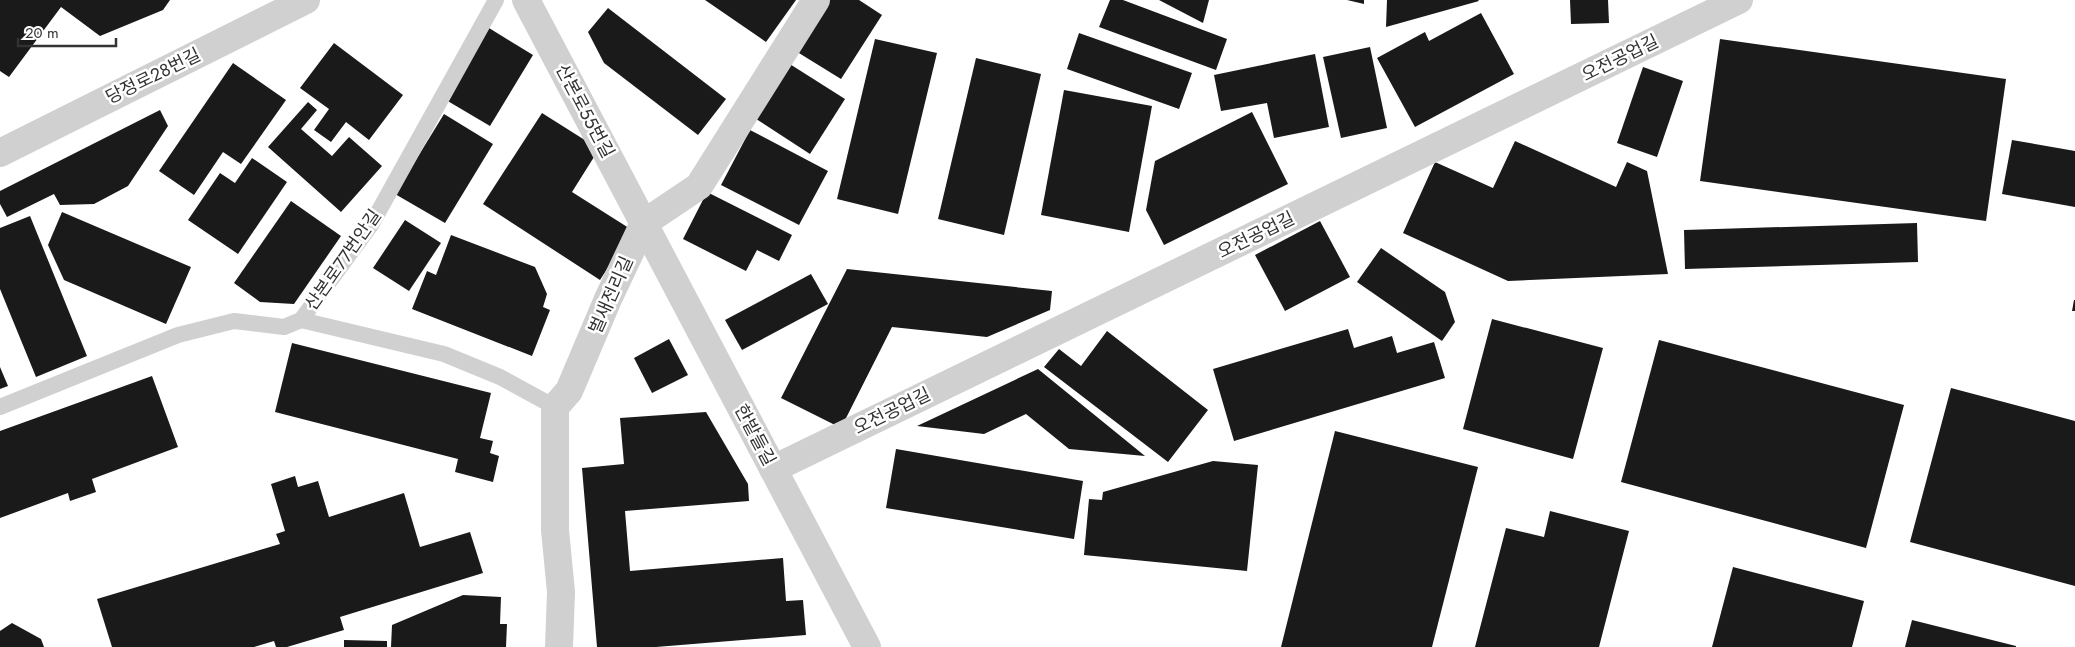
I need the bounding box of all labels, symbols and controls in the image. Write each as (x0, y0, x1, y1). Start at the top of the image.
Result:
scale bar (18, 15, 115, 47)
text: 20 m (25, 22, 59, 44)
street label: 오전공업길 (1577, 28, 1663, 88)
street label: 당정로28번길 (101, 42, 205, 110)
street label: 산본로55번길 (549, 59, 621, 163)
street label: 산본로77번안길 (298, 204, 388, 316)
street label: 오전공업길 (1213, 205, 1299, 265)
street label: 벌새전리길 (582, 252, 640, 338)
street label: 오전공업길 (849, 381, 935, 441)
street label: 한밭들길 (728, 400, 782, 470)

